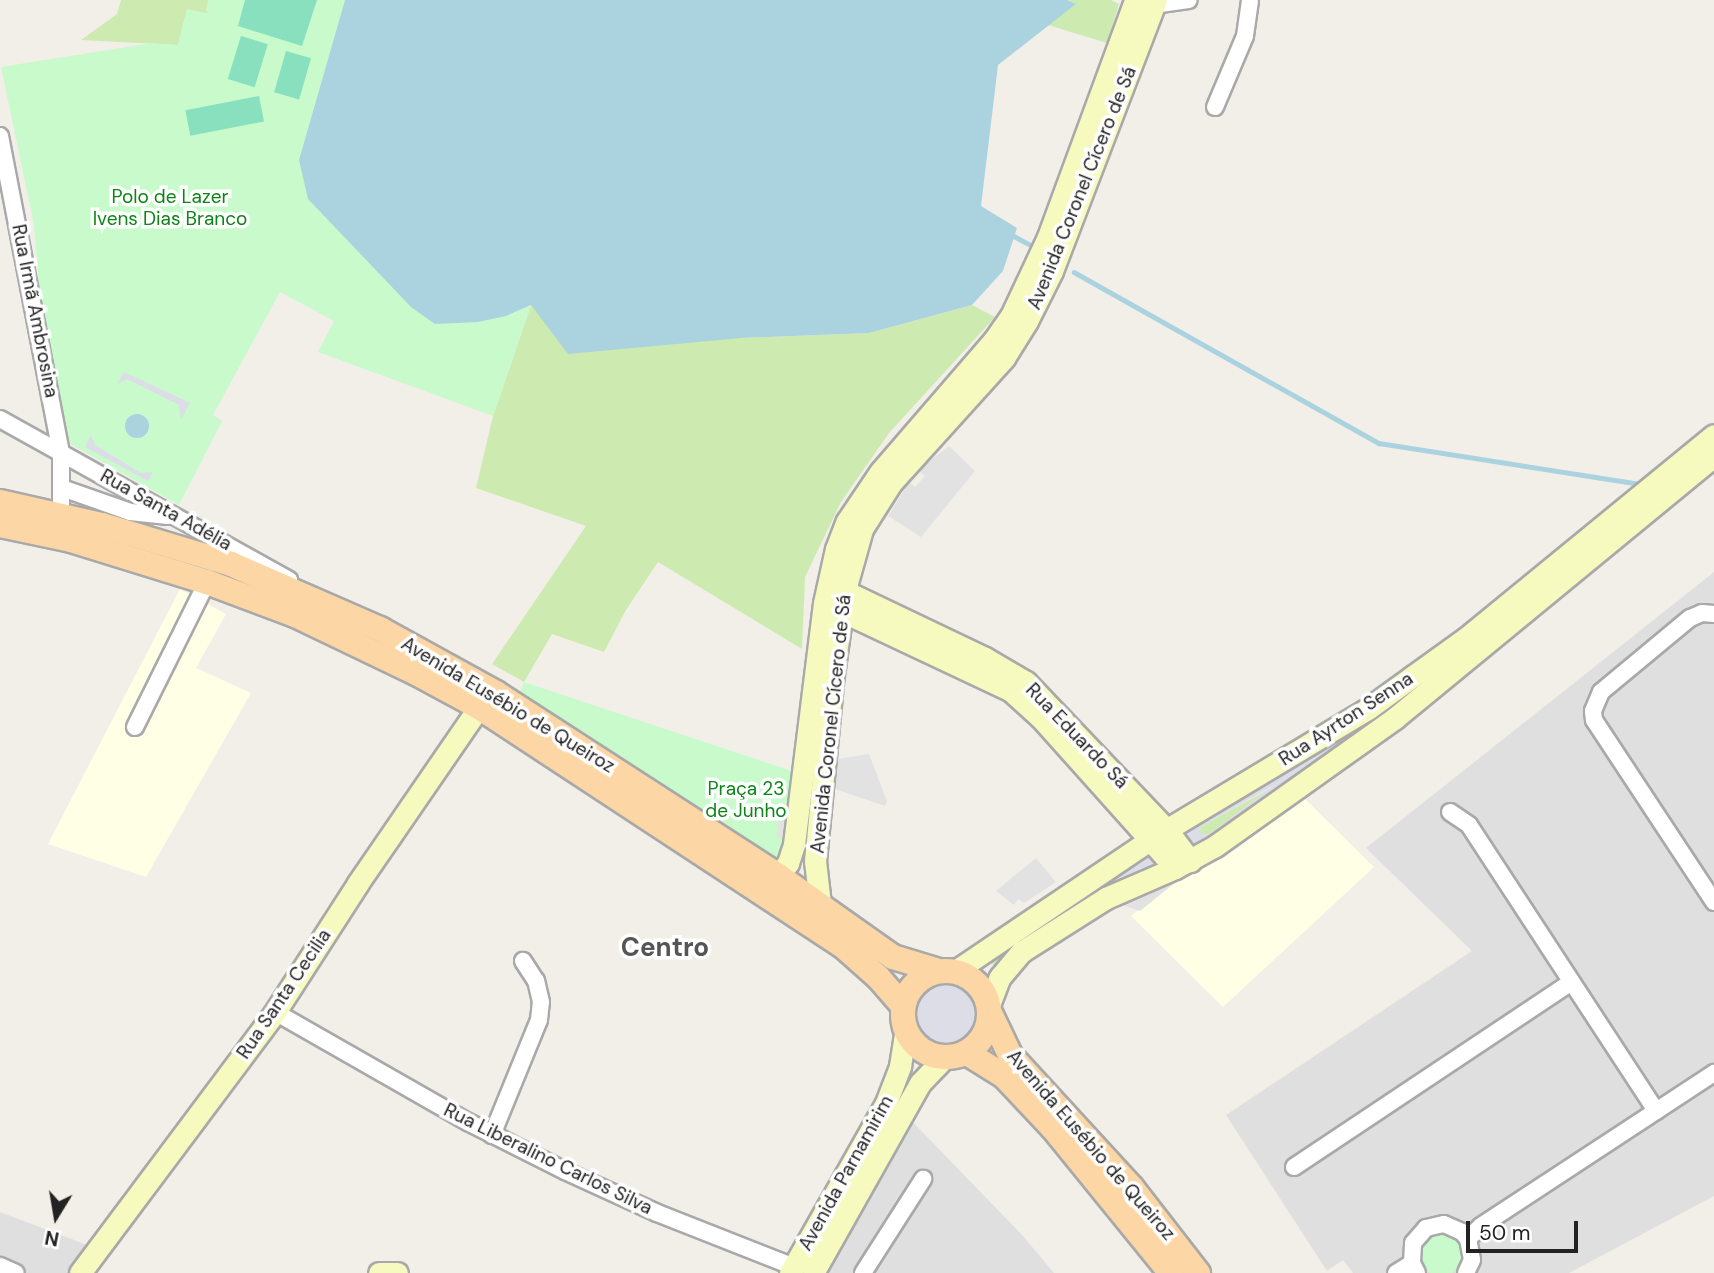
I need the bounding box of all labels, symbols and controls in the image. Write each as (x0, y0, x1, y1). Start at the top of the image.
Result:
street label: Avenida Coronel Cícero de Sá (1023, 63, 1141, 313)
park label: Polo de Lazer Ivens Dias Branco (93, 186, 247, 230)
street label: Rua Irmã Ambrosina (7, 222, 63, 400)
street label: Rua Santa Adélia (96, 464, 236, 556)
street label: Avenida Coronel Cícero de Sá (806, 593, 856, 855)
street label: Avenida Eusébio de Queiroz (397, 632, 619, 778)
street label: Rua Ayrton Senna (1275, 667, 1417, 771)
street label: Rua Eduardo Sá (1021, 679, 1133, 793)
park label: Praça 23 de Junho (705, 778, 787, 822)
street label: Rua Santa Cecilia (232, 925, 336, 1063)
district label: Centro (621, 932, 709, 964)
street label: Avenida Eusébio de Queiroz (1002, 1045, 1180, 1245)
street label: Avenida Parnamirim (794, 1091, 898, 1255)
street label: Rua Liberalino Carlos Silva (440, 1099, 656, 1219)
north arrow (21, 1182, 91, 1252)
scale bar (1469, 1206, 1581, 1250)
text: 50 m (1479, 1219, 1530, 1247)
text: N (43, 1225, 61, 1252)

